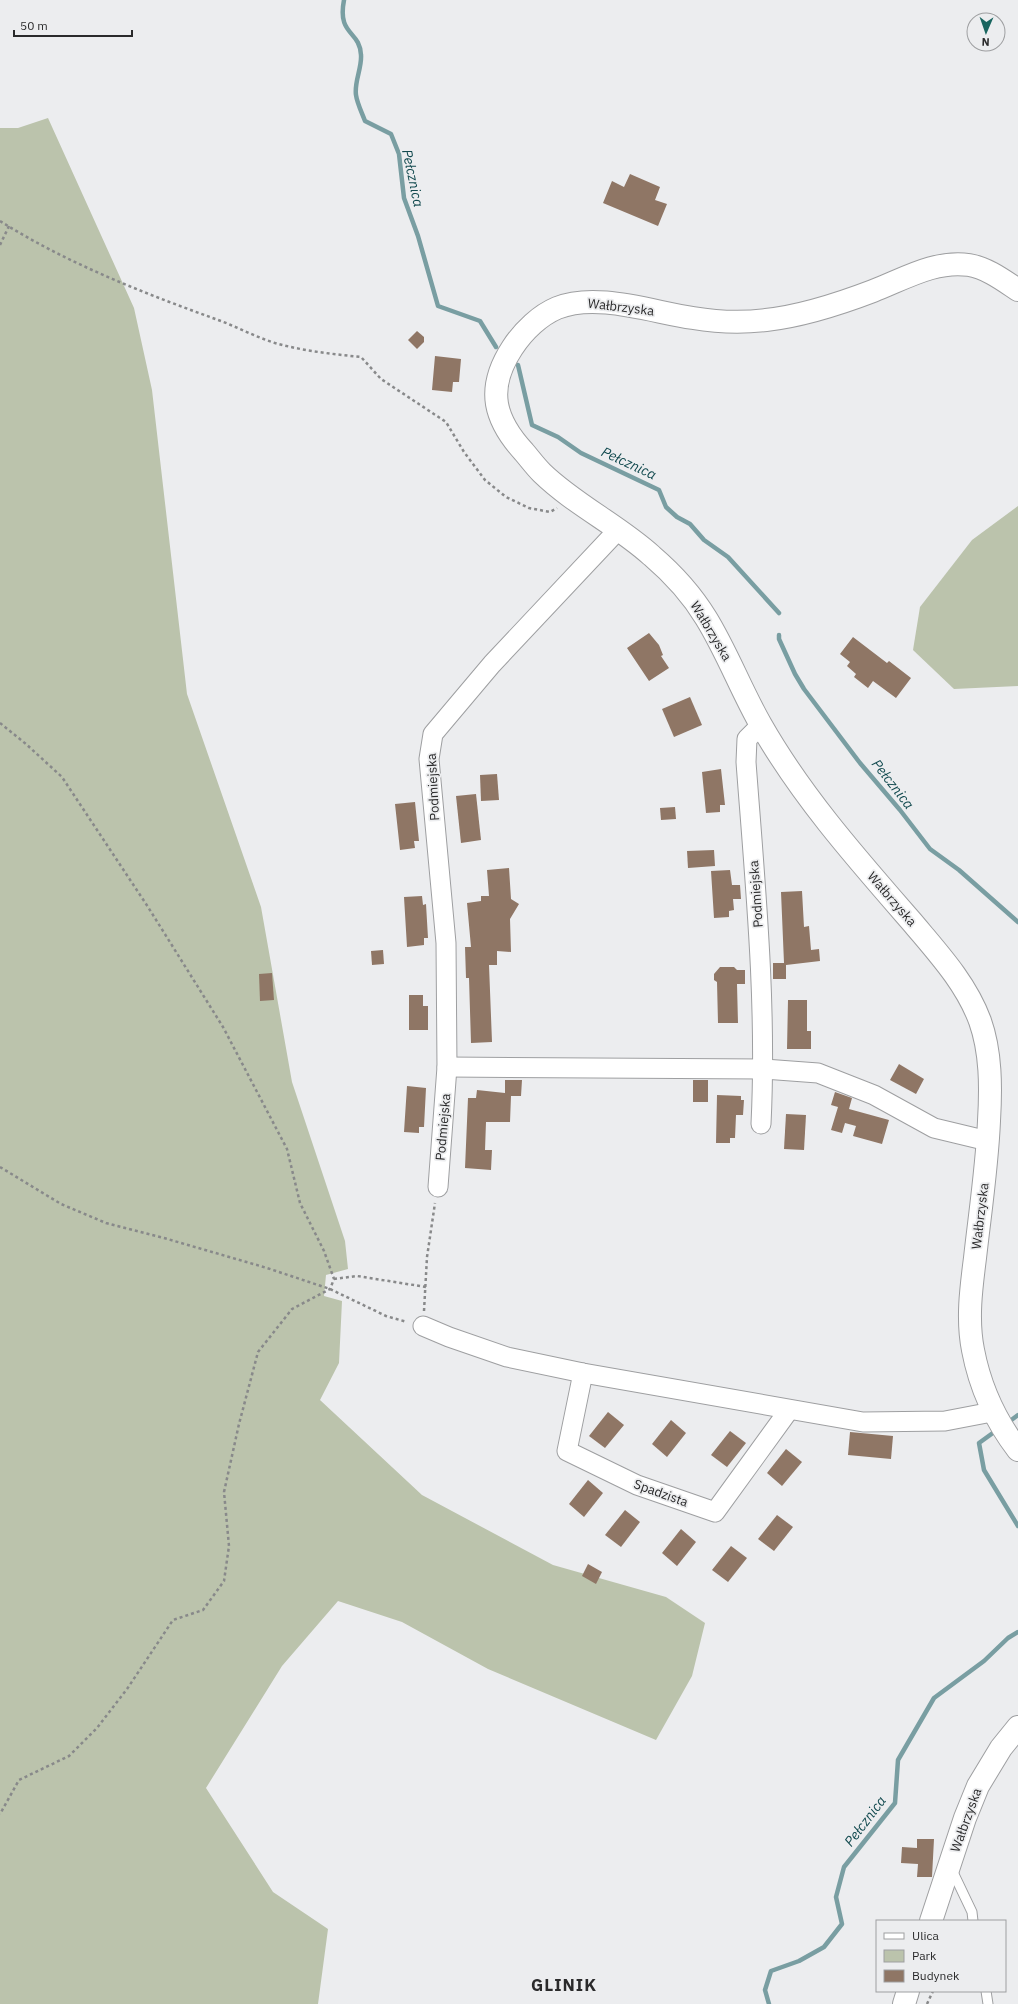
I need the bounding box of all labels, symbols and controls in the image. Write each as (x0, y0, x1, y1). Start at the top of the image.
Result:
scale bar (14, 12, 132, 38)
north arrow (966, 12, 1006, 52)
text: 50 m (20, 18, 48, 33)
text: N (981, 35, 990, 49)
water label: Pełcznica (398, 147, 428, 209)
street label: Wałbrzyska (587, 294, 655, 320)
water label: Pełcznica (599, 442, 659, 484)
street label: Wałbrzyska (686, 598, 736, 664)
street label: Podmiejska (423, 753, 443, 821)
water label: Pełcznica (868, 755, 918, 813)
street label: Podmiejska (745, 860, 767, 928)
street label: Wałbrzyska (864, 868, 920, 930)
street label: Podmiejska (432, 1093, 454, 1161)
street label: Wałbrzyska (967, 1182, 993, 1250)
street label: Spadzista (631, 1475, 691, 1511)
street label: Wałbrzyska (947, 1786, 985, 1854)
water label: Pełcznica (840, 1792, 890, 1850)
legend (876, 1920, 1006, 1992)
text: Ulica (912, 1928, 939, 1943)
text: Park (912, 1948, 937, 1963)
text: Budynek (912, 1968, 960, 1983)
district label: GLINIK (531, 1974, 597, 1996)

